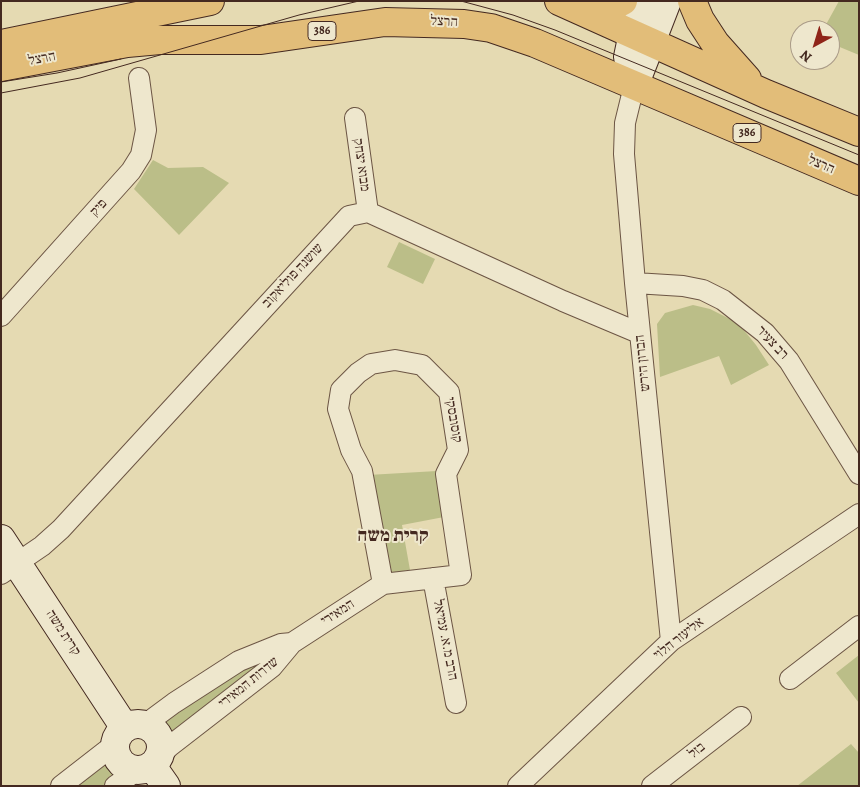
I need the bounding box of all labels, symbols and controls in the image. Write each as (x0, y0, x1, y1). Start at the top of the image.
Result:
street label: הרצל (430, 13, 458, 31)
north arrow (790, 20, 840, 70)
road number: 386 (308, 22, 336, 40)
text: N (796, 46, 816, 67)
street label: הרצל (27, 48, 57, 70)
road number: 386 (733, 124, 761, 142)
street label: מבוא יצחק (349, 137, 373, 193)
street label: הרצל (805, 152, 837, 178)
street label: פיק (87, 196, 111, 220)
street label: שושנה פוליאקוב (259, 240, 327, 312)
street label: רב צעיר (752, 323, 792, 363)
street label: הברון הירש (632, 334, 654, 392)
street label: קוסובסקי (441, 396, 465, 444)
district label: קרית משה (357, 525, 429, 547)
street label: המאירי (318, 596, 358, 630)
street label: הרב מ.א. עמיאל (429, 598, 461, 682)
street label: קרית משה (42, 607, 84, 659)
street label: אליעזר הלוי (650, 614, 708, 664)
street label: שדרות המאירי (216, 654, 282, 712)
street label: בזל (685, 739, 709, 763)

